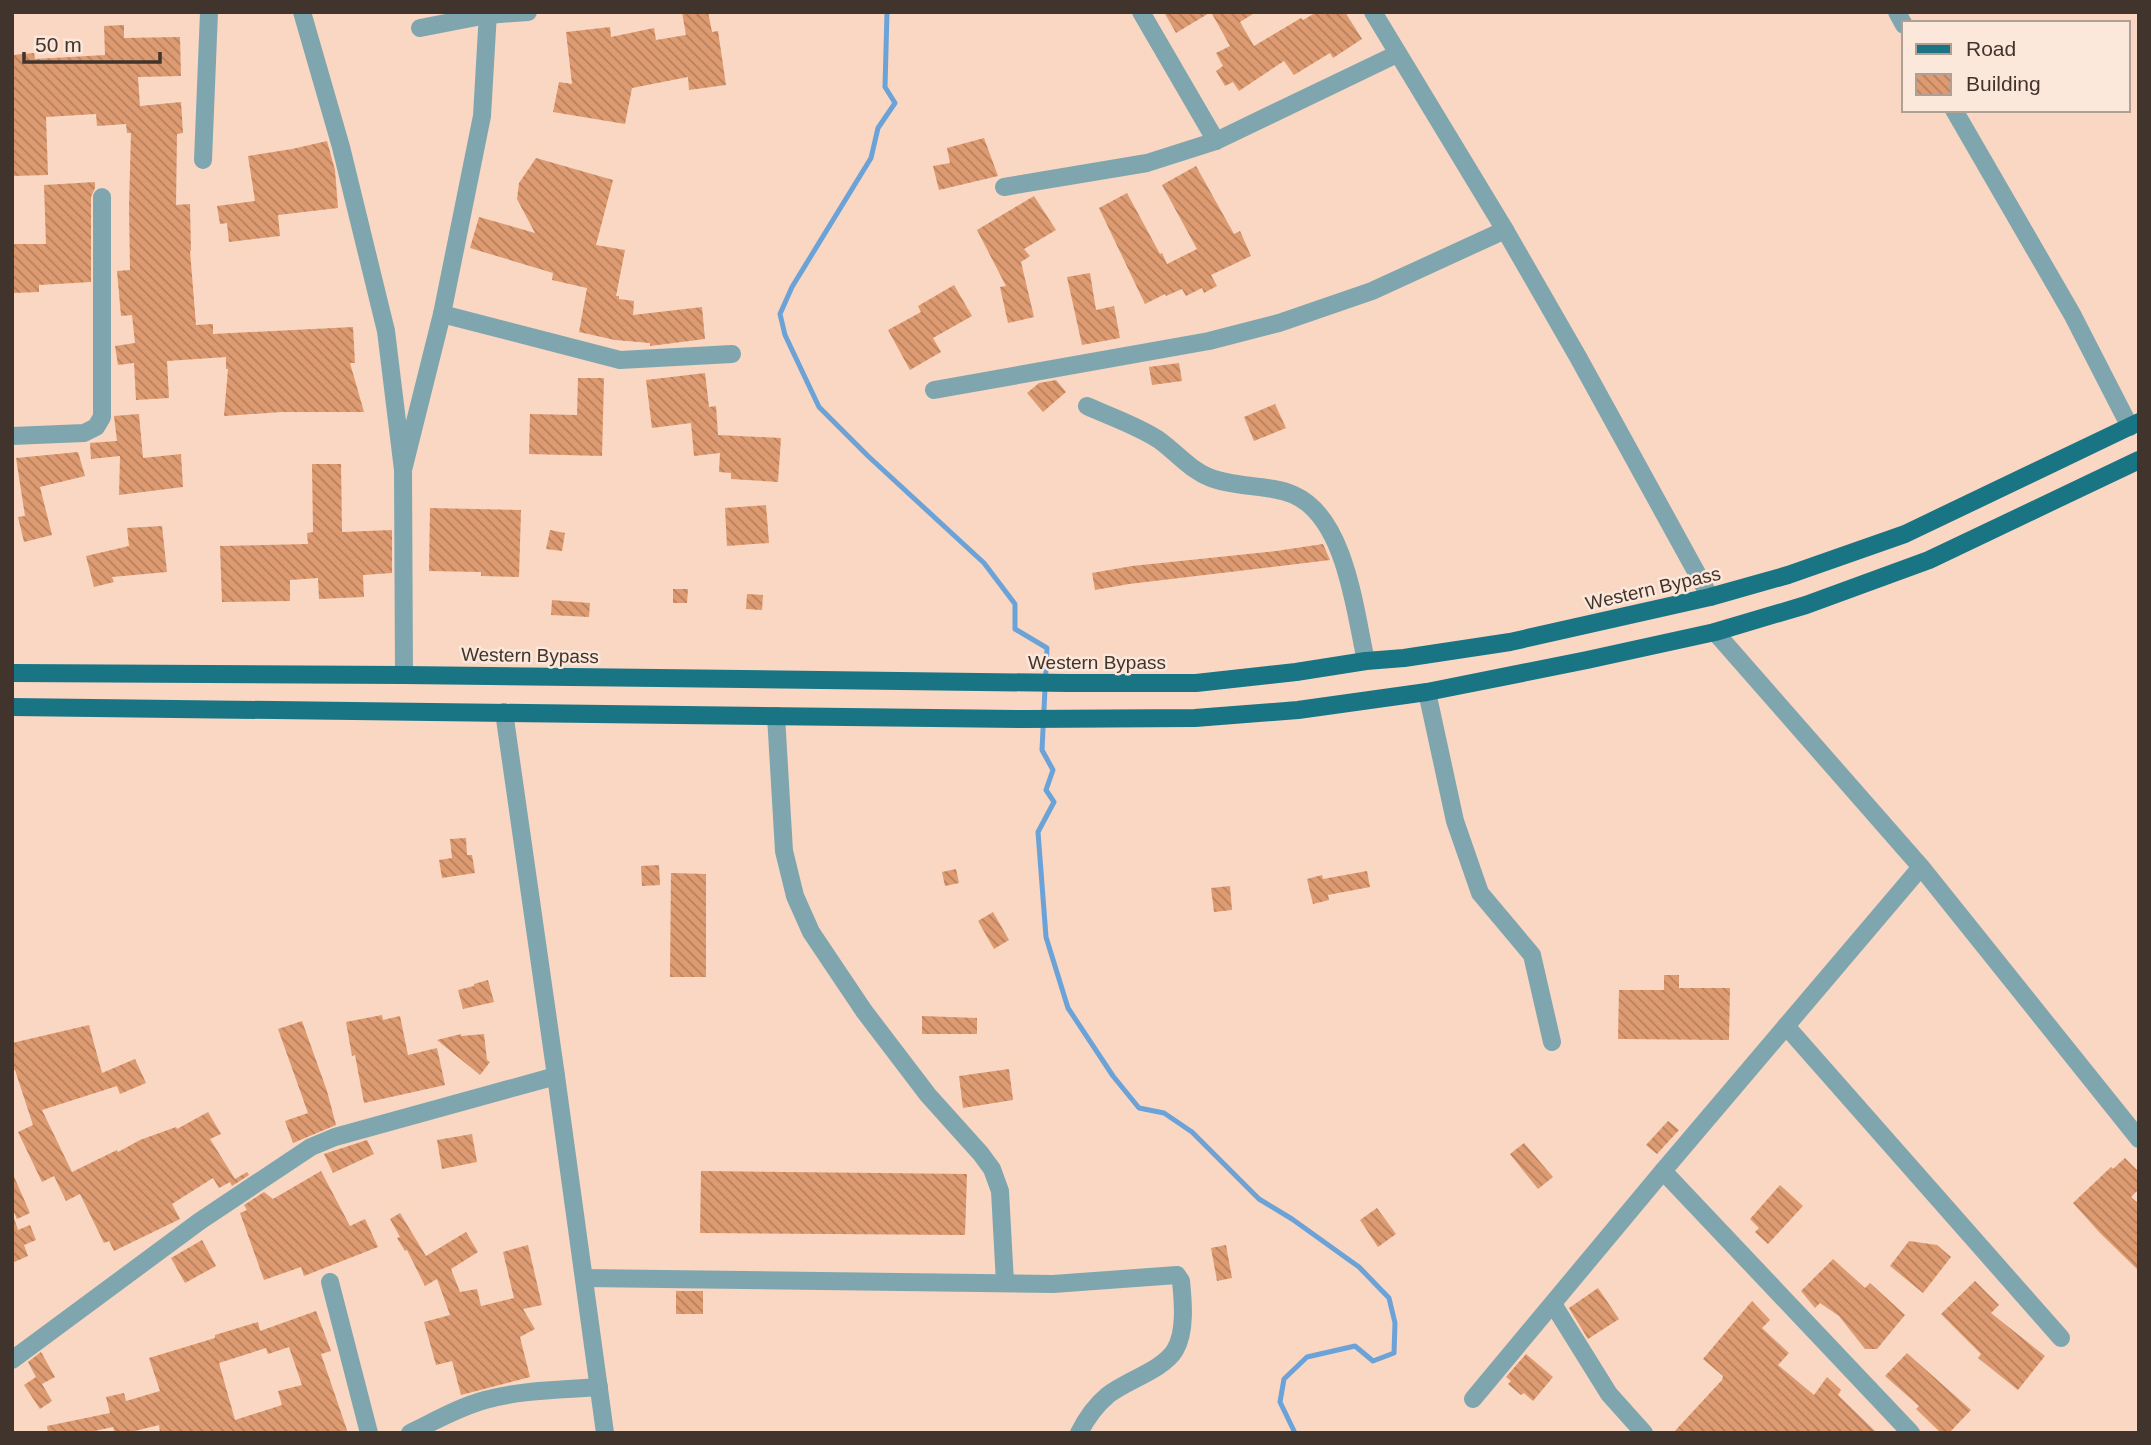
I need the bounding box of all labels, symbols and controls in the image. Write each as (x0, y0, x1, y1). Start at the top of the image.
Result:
scale bar (24, 21, 161, 65)
legend (1902, 21, 2130, 112)
text: 50 m (35, 33, 82, 56)
text: Road (1966, 37, 2016, 60)
text: Building (1966, 72, 2041, 95)
street label: Western Bypass (1584, 563, 1723, 614)
street label: Western Bypass (461, 644, 599, 667)
street label: Western Bypass (1028, 652, 1166, 673)

